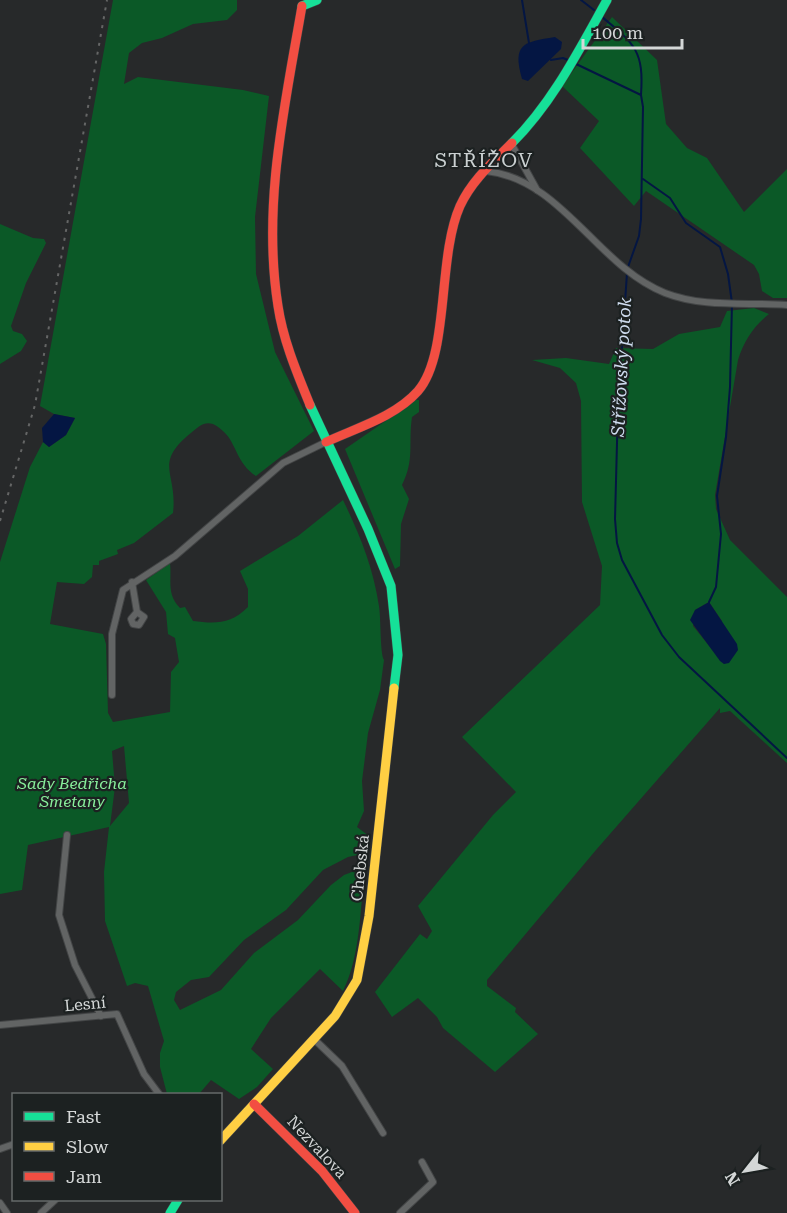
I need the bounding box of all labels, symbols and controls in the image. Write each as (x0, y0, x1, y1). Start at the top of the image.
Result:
scale bar (583, 12, 682, 50)
text: 100 m (592, 22, 643, 43)
district label: STŘÍŽOV (434, 148, 534, 172)
water label: Střížovský potok (607, 297, 635, 438)
park label: Sady Bedřicha Smetany (16, 774, 127, 811)
street label: Chebská (347, 834, 373, 902)
street label: Lesní (63, 993, 107, 1015)
legend (12, 1093, 222, 1201)
text: Fast (66, 1106, 101, 1127)
street label: Nezvalova (283, 1112, 351, 1182)
text: Slow (66, 1136, 108, 1157)
north arrow (715, 1141, 775, 1201)
text: Jam (66, 1166, 102, 1187)
text: N (721, 1168, 744, 1189)

